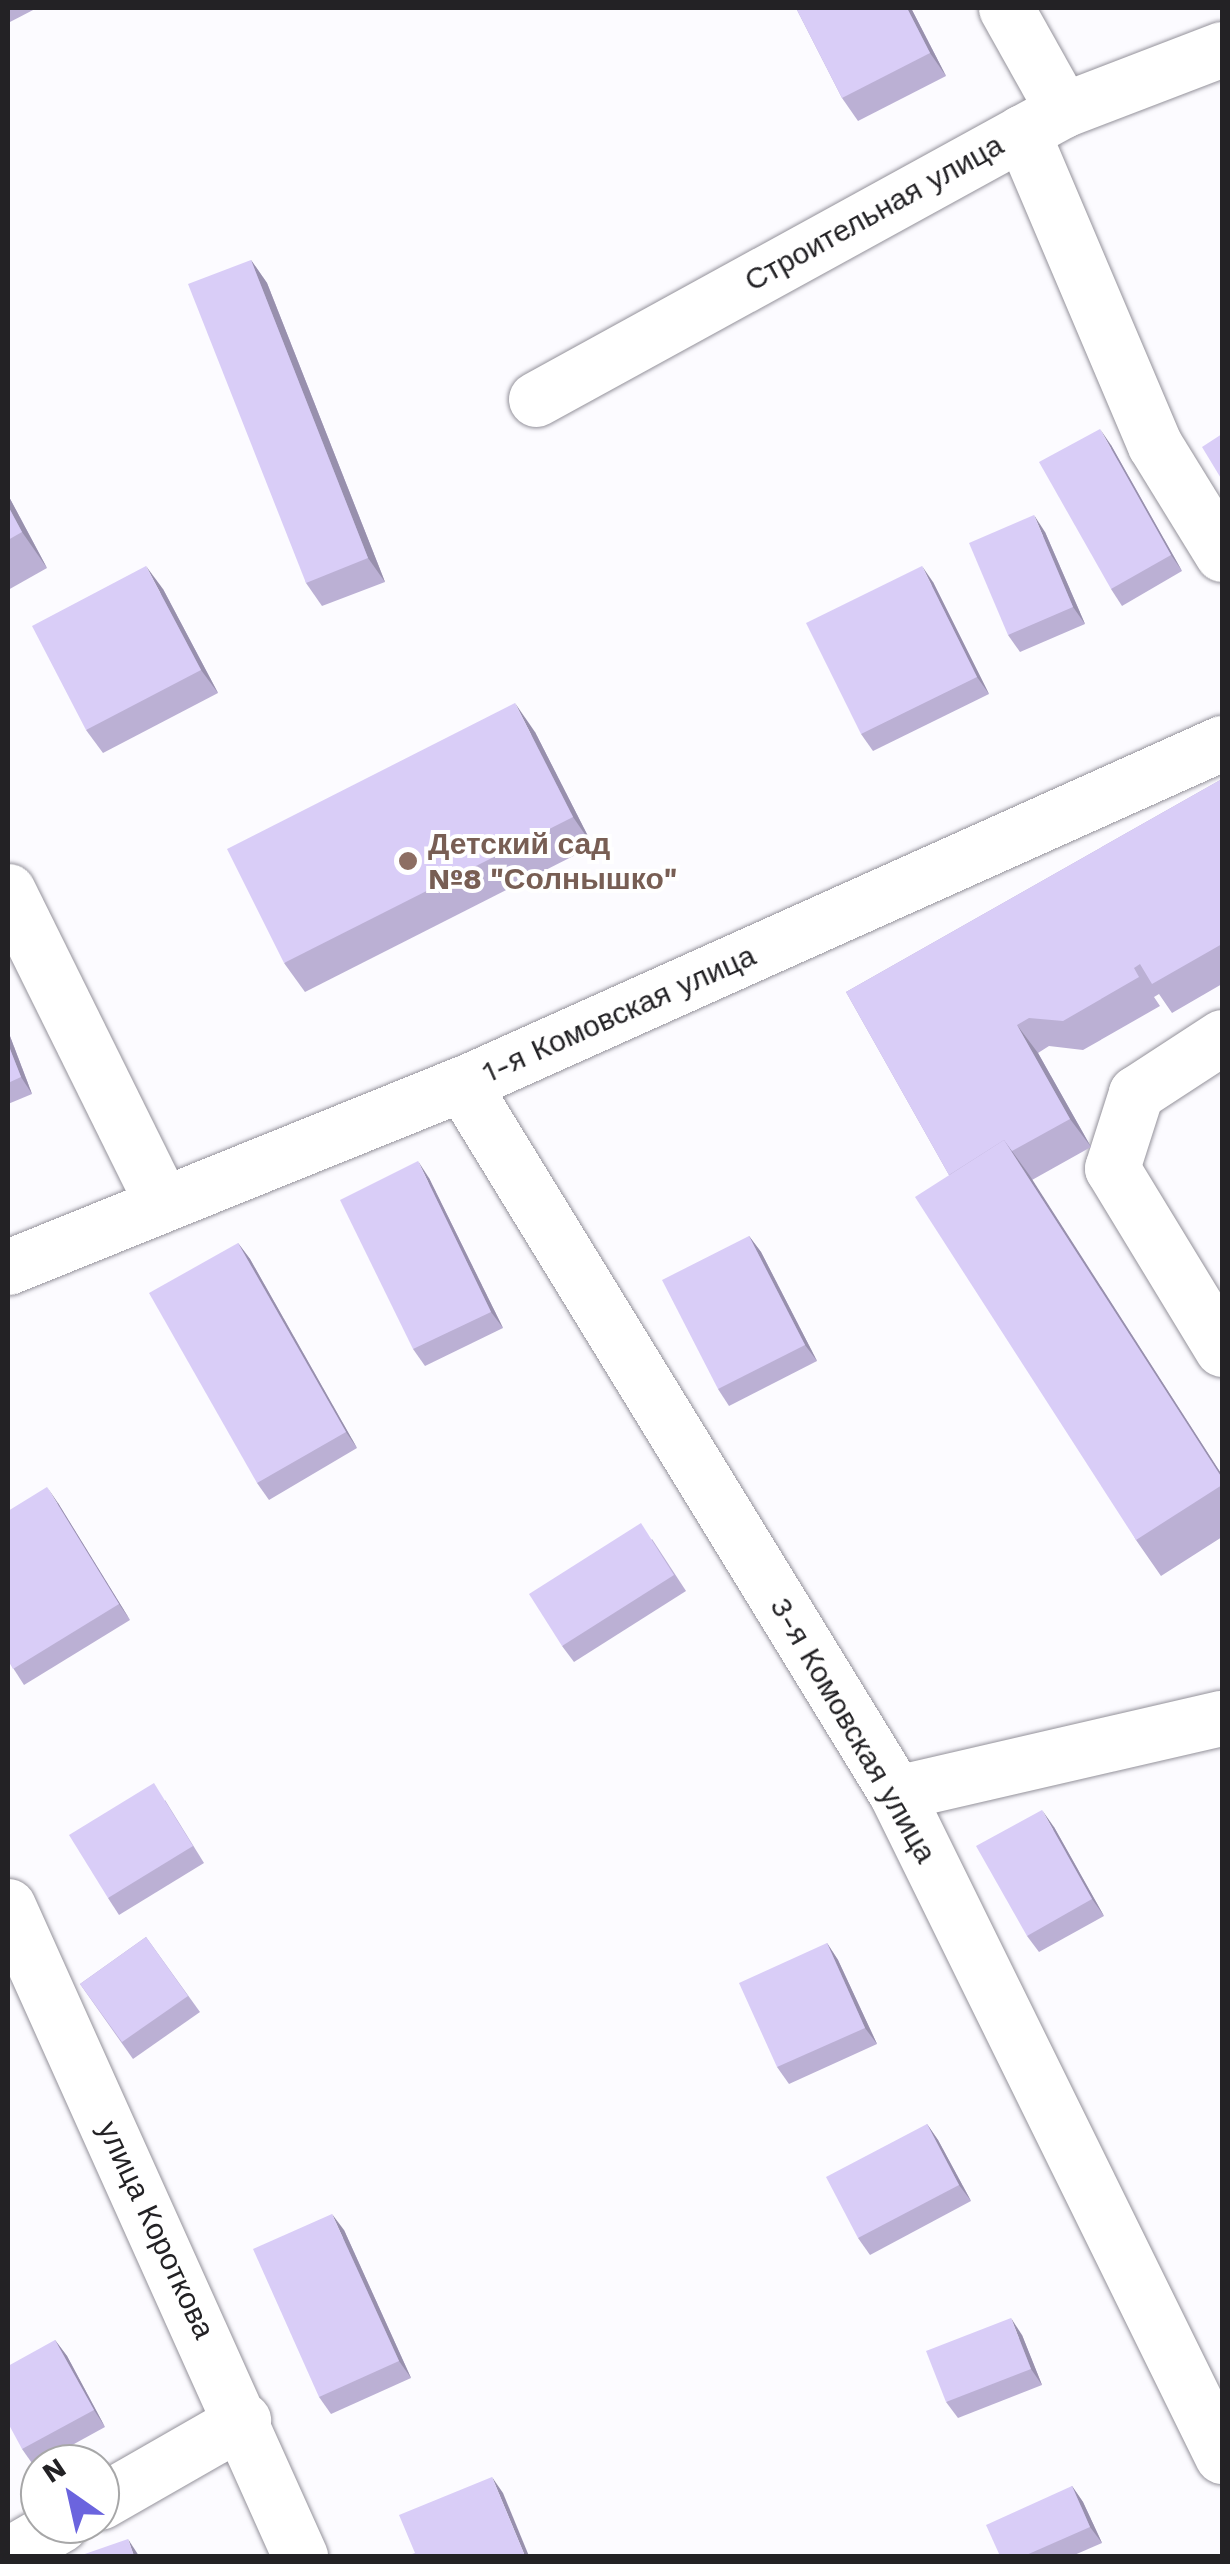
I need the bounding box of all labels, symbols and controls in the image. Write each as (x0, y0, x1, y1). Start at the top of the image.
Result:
street label: Строительная улица (738, 127, 1010, 299)
place label: Детский сад №8 "Солнышко" (428, 826, 677, 896)
marker: Детский сад №8 "Солнышко" (397, 850, 419, 872)
street label: 1-я Комовская улица (477, 938, 761, 1090)
street label: 3-я Комовская улица (762, 1591, 944, 1869)
street label: улица Короткова (90, 2116, 222, 2344)
north arrow (20, 2444, 120, 2544)
text: N (36, 2451, 72, 2490)

